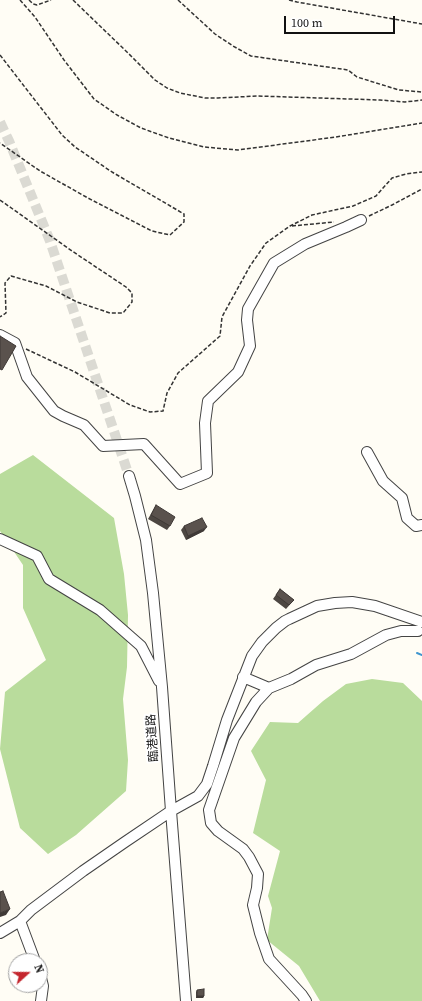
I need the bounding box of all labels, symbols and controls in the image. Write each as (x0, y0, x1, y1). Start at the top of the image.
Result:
scale bar (286, 8, 397, 34)
text: 100 m (291, 15, 323, 31)
street label: 臨港道路 (144, 714, 162, 762)
north arrow (8, 953, 48, 993)
text: N (30, 962, 47, 975)

